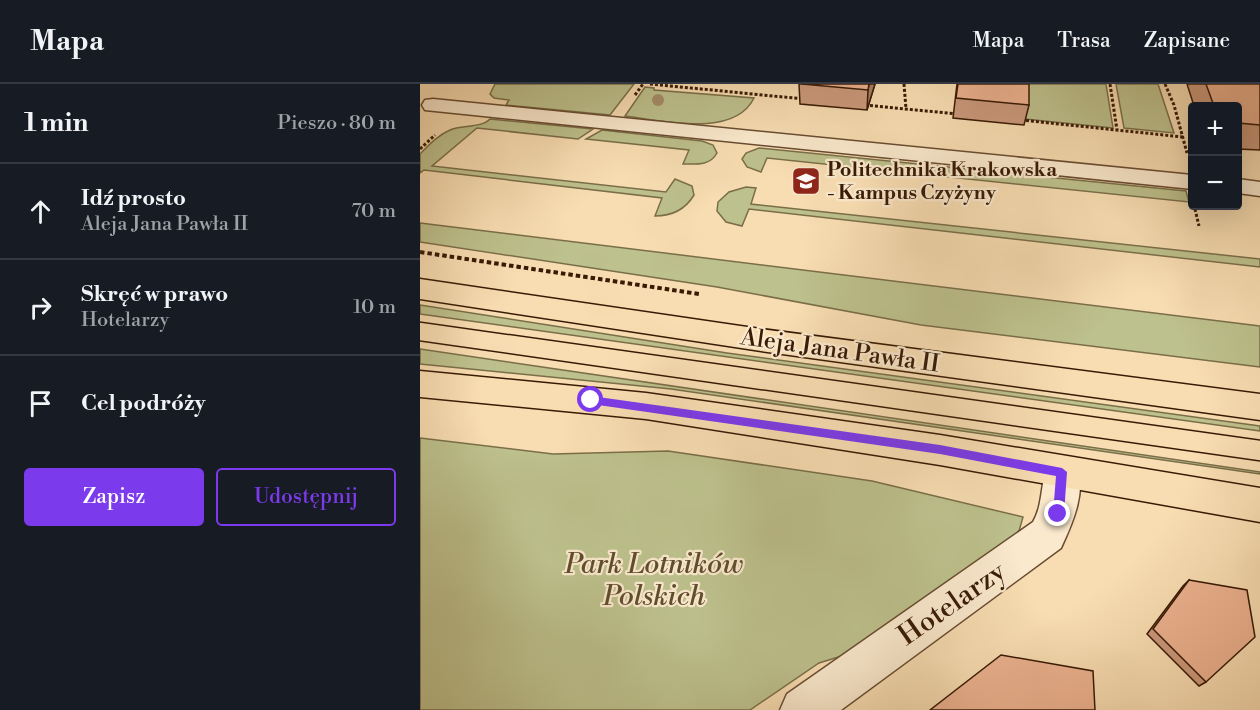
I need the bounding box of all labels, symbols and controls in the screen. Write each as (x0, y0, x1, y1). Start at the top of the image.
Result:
text: Mapa (30, 24, 104, 59)
text: Mapa (972, 28, 1024, 54)
text: Trasa (1057, 28, 1111, 54)
text: Zapisane (1144, 28, 1230, 54)
map controls (1188, 102, 1242, 210)
button: + (1188, 102, 1242, 156)
text: 1 min (24, 107, 89, 139)
text: Pieszo · 80 m (277, 111, 396, 136)
button: − (1188, 156, 1242, 210)
place label: Politechnika Krakowska - Kampus Czyżyny (827, 158, 1057, 206)
school or university icon: Politechnika Krakowska - Kampus Czyżyny (790, 165, 822, 197)
text: Idź prosto (81, 185, 186, 212)
icon: ahead (24, 195, 57, 228)
text: 70 m (352, 199, 396, 224)
text: Aleja Jana Pawła II (81, 212, 248, 237)
text: Skręć w prawo (81, 281, 228, 308)
icon: right (24, 291, 57, 324)
text: 10 m (353, 295, 396, 320)
text: Hotelarzy (81, 308, 169, 333)
street label: Aleja Jana Pawła II (738, 322, 941, 380)
route start (577, 386, 603, 412)
icon: arrive (24, 387, 57, 420)
text: Cel podróży (81, 390, 205, 417)
button: Zapisz (24, 468, 204, 526)
button: Udostępnij (216, 468, 396, 526)
route end (1044, 500, 1070, 526)
park label: Park Lotników Polskich (564, 547, 743, 614)
street label: Hotelarzy (891, 554, 1013, 654)

